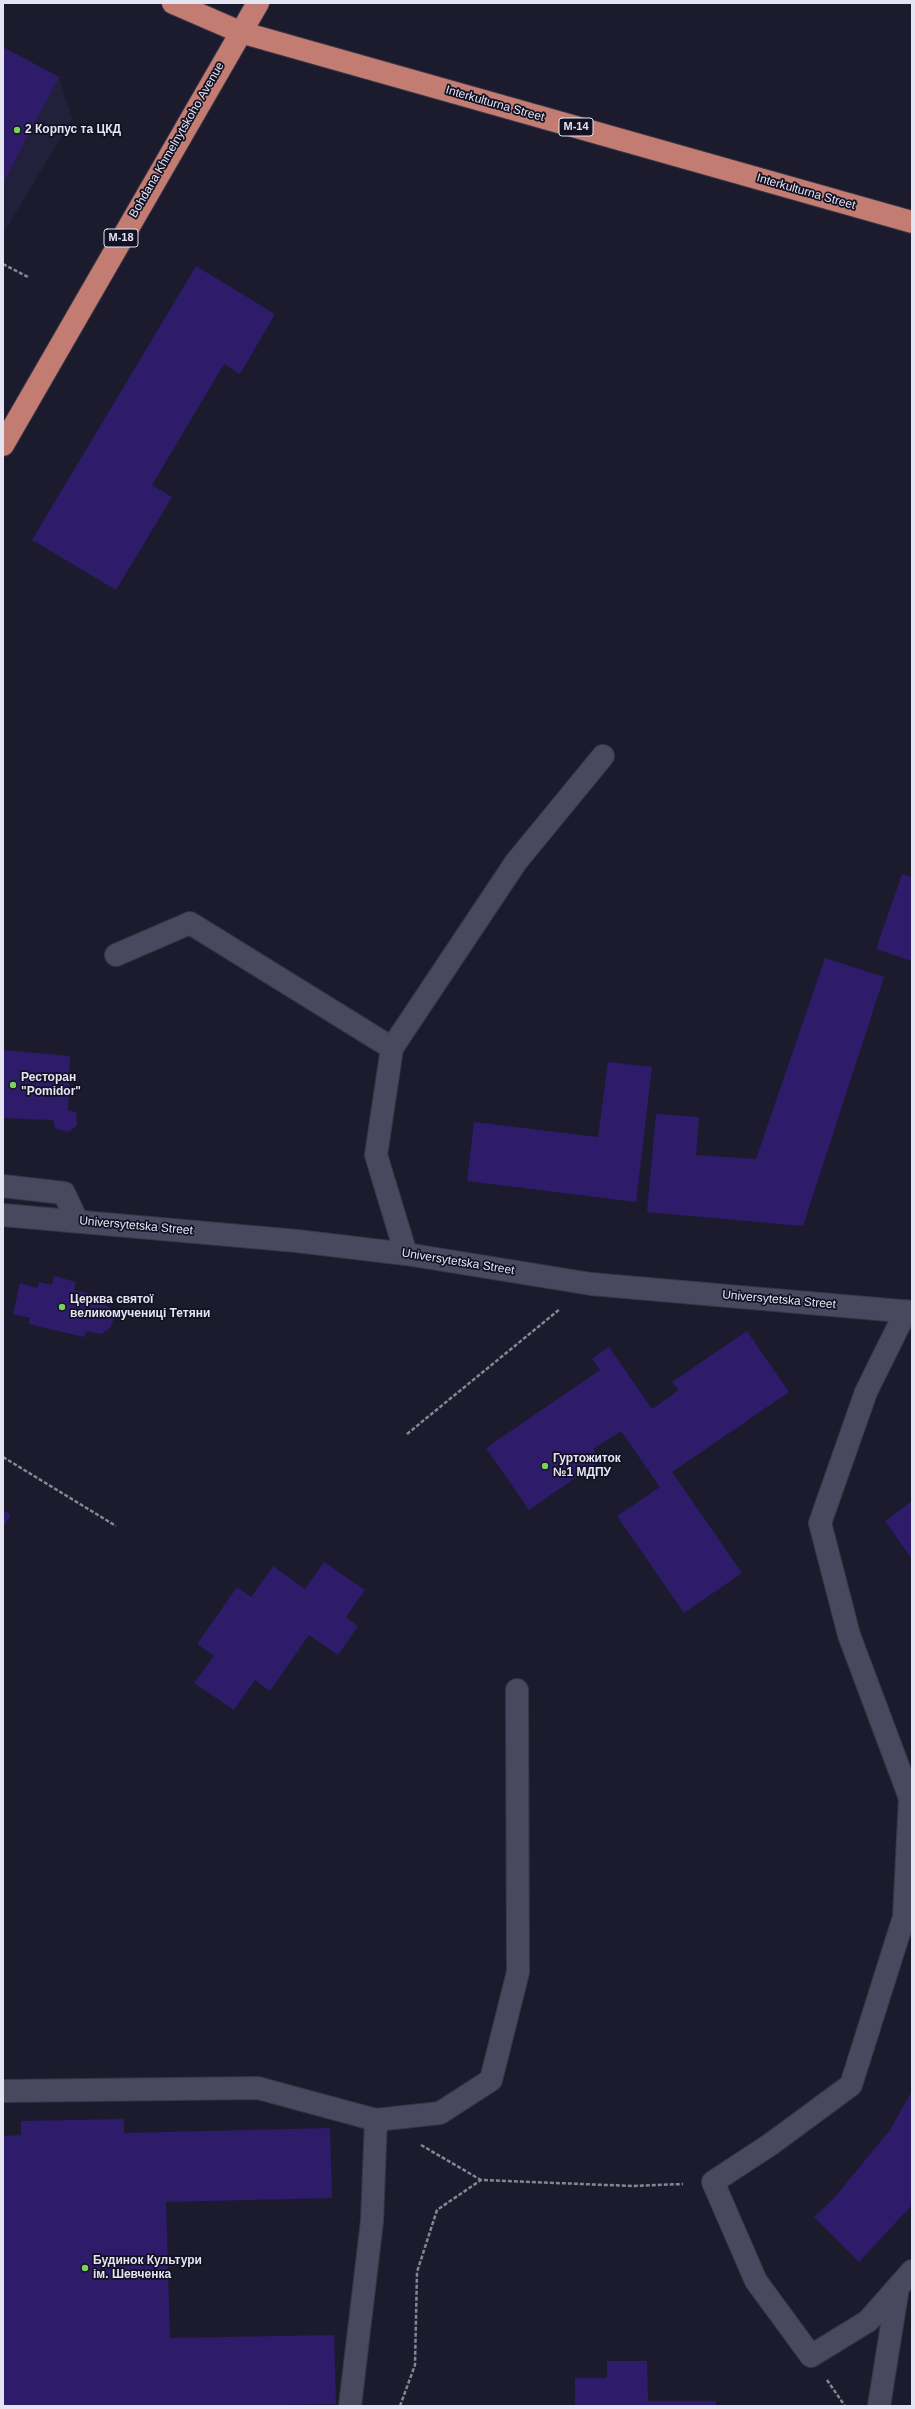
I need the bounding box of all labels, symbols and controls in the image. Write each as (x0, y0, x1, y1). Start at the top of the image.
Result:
street label: Bohdana Khmelnytskoho Avenue (126, 60, 228, 220)
street label: Interkulturna Street (444, 83, 546, 125)
road number: М-14 (559, 118, 593, 136)
place label: 2 Корпус та ЦКД (25, 123, 121, 137)
marker: 2 Корпус та ЦКД (12, 125, 22, 135)
street label: Interkulturna Street (755, 171, 857, 213)
road number: М-18 (104, 229, 138, 247)
place label: Ресторан "Pomidor" (21, 1071, 81, 1099)
marker: Ресторан "Pomidor" (8, 1080, 18, 1090)
street label: Universytetska Street (79, 1214, 193, 1238)
street label: Universytetska Street (401, 1246, 515, 1278)
street label: Universytetska Street (722, 1288, 836, 1312)
place label: Церква святої великомучениці Тетяни (70, 1293, 210, 1321)
marker: Церква святої великомучениці Тетяни (57, 1302, 67, 1312)
place label: Гуртожиток №1 МДПУ (553, 1452, 621, 1480)
marker: Гуртожиток №1 МДПУ (540, 1461, 550, 1471)
place label: Будинок Культури ім. Шевченка (93, 2254, 202, 2282)
marker: Будинок Культури ім. Шевченка (80, 2263, 90, 2273)

